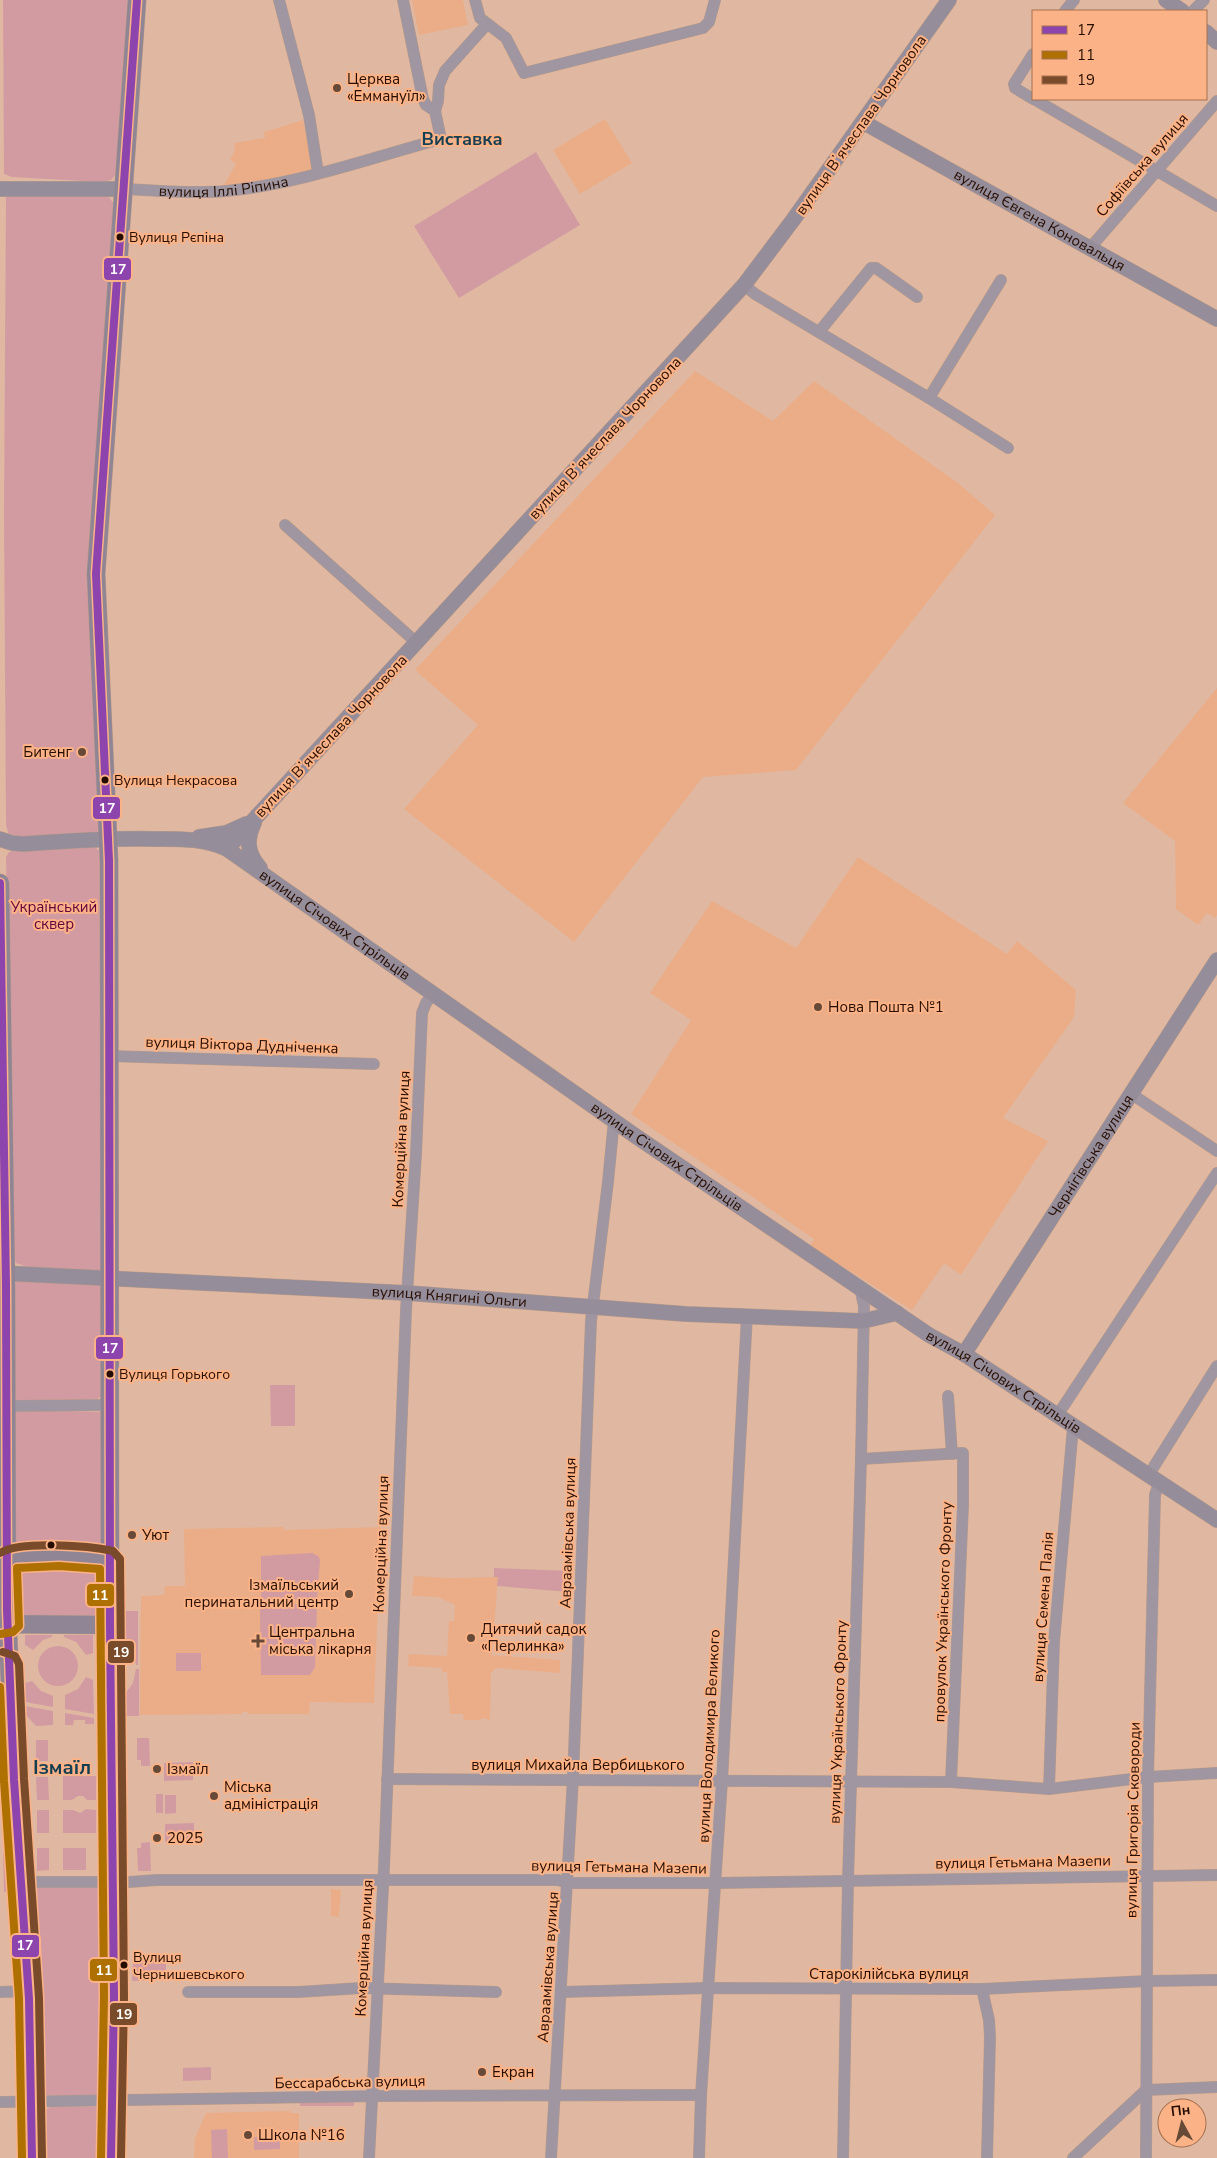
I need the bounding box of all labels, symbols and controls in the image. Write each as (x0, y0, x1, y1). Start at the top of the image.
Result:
legend (1032, 10, 1207, 100)
text: 17 (1077, 20, 1095, 40)
street label: вулиця Вʼячеслава Чорновола (791, 31, 931, 219)
text: 11 (1077, 45, 1095, 65)
place label: Церква «Еммануїл» (347, 69, 426, 106)
text: 19 (1077, 70, 1095, 90)
marker: Церква «Еммануїл» (331, 82, 343, 94)
street label: Софіївська вулиця (1092, 109, 1192, 221)
district label: Виставка (422, 127, 503, 151)
street label: вулиця Євгена Коновальця (950, 165, 1129, 276)
street label: вулиця Іллі Ріпина (158, 171, 290, 202)
place label: Вулиця Рєпіна (129, 228, 224, 247)
marker: Вулиця Рєпіна (115, 232, 125, 242)
line badge: 17 (103, 257, 132, 281)
text: 17 (110, 260, 126, 279)
street label: вулиця Вʼячеслава Чорновола (524, 352, 686, 524)
street label: вулиця Вʼячеслава Чорновола (250, 650, 412, 822)
place label: Битенг (23, 742, 72, 762)
marker: Битенг (76, 746, 88, 758)
place label: Вулиця Некрасова (114, 771, 237, 790)
marker: Вулиця Некрасова (100, 775, 110, 785)
line badge: 17 (92, 796, 121, 820)
text: 17 (99, 799, 115, 818)
street label: вулиця Січових Стрільців (255, 865, 414, 985)
park label: Український сквер (10, 897, 97, 934)
place label: Нова Пошта №1 (828, 997, 944, 1017)
marker: Нова Пошта №1 (812, 1001, 824, 1013)
street label: вулиця Віктора Дудніченка (145, 1032, 339, 1058)
street label: Комерційна вулиця (387, 1070, 415, 1208)
street label: Чернігівська вулиця (1044, 1091, 1138, 1222)
street label: вулиця Січових Стрільців (587, 1098, 747, 1216)
street label: вулиця Княгині Ольги (371, 1281, 528, 1312)
street label: вулиця Січових Стрільців (922, 1325, 1085, 1438)
line badge: 17 (95, 1336, 124, 1360)
text: 17 (102, 1339, 118, 1358)
place label: Вулиця Горького (119, 1365, 230, 1384)
marker: Вулиця Горького (105, 1369, 115, 1379)
street label: Авраамівська вулиця (555, 1457, 581, 1609)
street label: Комерційна вулиця (369, 1475, 393, 1613)
street label: провулок Українського Фронту (929, 1501, 957, 1723)
place label: Уют (141, 1525, 169, 1545)
marker: Уют (126, 1529, 138, 1541)
street label: вулиця Семена Палія (1028, 1531, 1058, 1683)
unlabelled marker (46, 1540, 56, 1550)
place label: Ізмаїльський перинатальний центр (185, 1575, 339, 1612)
line badge: 11 (86, 1583, 115, 1607)
text: 11 (92, 1586, 108, 1605)
marker: Ізмаїльський перинатальний центр (343, 1588, 355, 1600)
place label: Дитячий садок «Перлинка» (481, 1619, 586, 1656)
street label: вулиця Українського Фронту (824, 1620, 852, 1824)
place label: Центральна міська лікарня (269, 1622, 372, 1659)
street label: вулиця Володимира Великого (693, 1629, 725, 1843)
marker: Дитячий садок «Перлинка» (465, 1632, 477, 1644)
marker: Центральна міська лікарня (251, 1634, 265, 1648)
line badge: 19 (107, 1640, 135, 1664)
text: 19 (113, 1643, 129, 1662)
street label: вулиця Григорія Сковороди (1121, 1722, 1145, 1918)
district label: Ізмаїл (33, 1754, 91, 1781)
street label: вулиця Михайла Вербицького (471, 1755, 685, 1775)
place label: Ізмаїл (167, 1759, 209, 1779)
marker: Ізмаїл (151, 1763, 163, 1775)
place label: Міська адміністрація (224, 1777, 318, 1814)
marker: Міська адміністрація (208, 1790, 220, 1802)
place label: 2025 (167, 1828, 203, 1848)
marker: 2025 (151, 1832, 163, 1844)
street label: вулиця Гетьмана Мазепи (935, 1850, 1111, 1874)
street label: вулиця Гетьмана Мазепи (531, 1855, 707, 1879)
street label: Комерційна вулиця (350, 1879, 378, 2017)
street label: Авраамівська вулиця (533, 1891, 563, 2043)
line badge: 17 (11, 1934, 40, 1958)
text: 17 (17, 1936, 33, 1955)
place label: Вулиця Чернишевського (133, 1948, 245, 1984)
line badge: 11 (89, 1958, 118, 1982)
marker: Вулиця Чернишевського (119, 1960, 129, 1970)
text: 11 (96, 1961, 112, 1980)
street label: Старокілійська вулиця (809, 1964, 969, 1984)
line badge: 19 (109, 2002, 138, 2026)
text: 19 (116, 2005, 132, 2024)
place label: Екран (492, 2062, 534, 2082)
marker: Екран (476, 2066, 488, 2078)
street label: Бессарабська вулиця (274, 2071, 426, 2093)
north arrow (1157, 2098, 1207, 2148)
text: Пн (1170, 2100, 1191, 2121)
place label: Школа №16 (258, 2125, 345, 2145)
marker: Школа №16 (242, 2129, 254, 2141)

